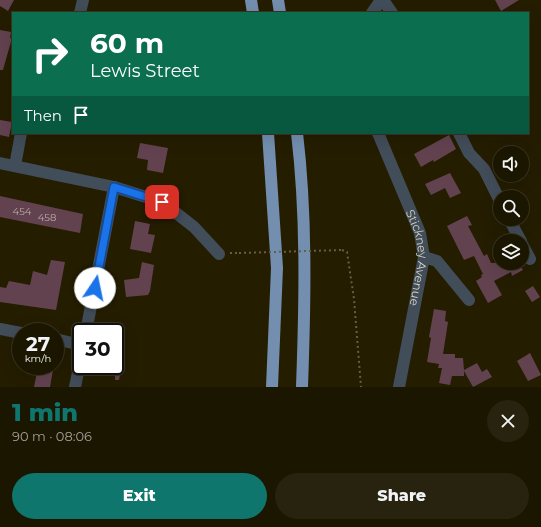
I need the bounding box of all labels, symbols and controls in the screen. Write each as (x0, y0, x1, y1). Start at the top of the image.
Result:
text: 60 m (90, 26, 164, 60)
icon: right (24, 28, 76, 80)
text: Lewis Street (90, 60, 200, 82)
icon: arrive (70, 104, 92, 126)
text: Then (24, 106, 62, 125)
map controls (493, 146, 529, 270)
button: sound (493, 146, 529, 182)
pin (145, 185, 179, 219)
button: search (493, 190, 529, 226)
icon: arrive (151, 191, 173, 213)
house number: 454 (13, 205, 32, 218)
street label: Stickney Avenue (403, 207, 432, 308)
house number: 458 (38, 211, 56, 224)
button: layers (493, 234, 529, 270)
position arrow (74, 267, 116, 309)
speed limit sign: 30 (72, 323, 124, 375)
text: 27 (26, 332, 50, 356)
text: km/h (25, 352, 51, 365)
text: 1 min (12, 398, 78, 427)
button: close (487, 400, 529, 442)
text: 90 m · 08:06 (12, 428, 92, 444)
button: Exit (12, 473, 267, 519)
button: Share (275, 473, 529, 519)

